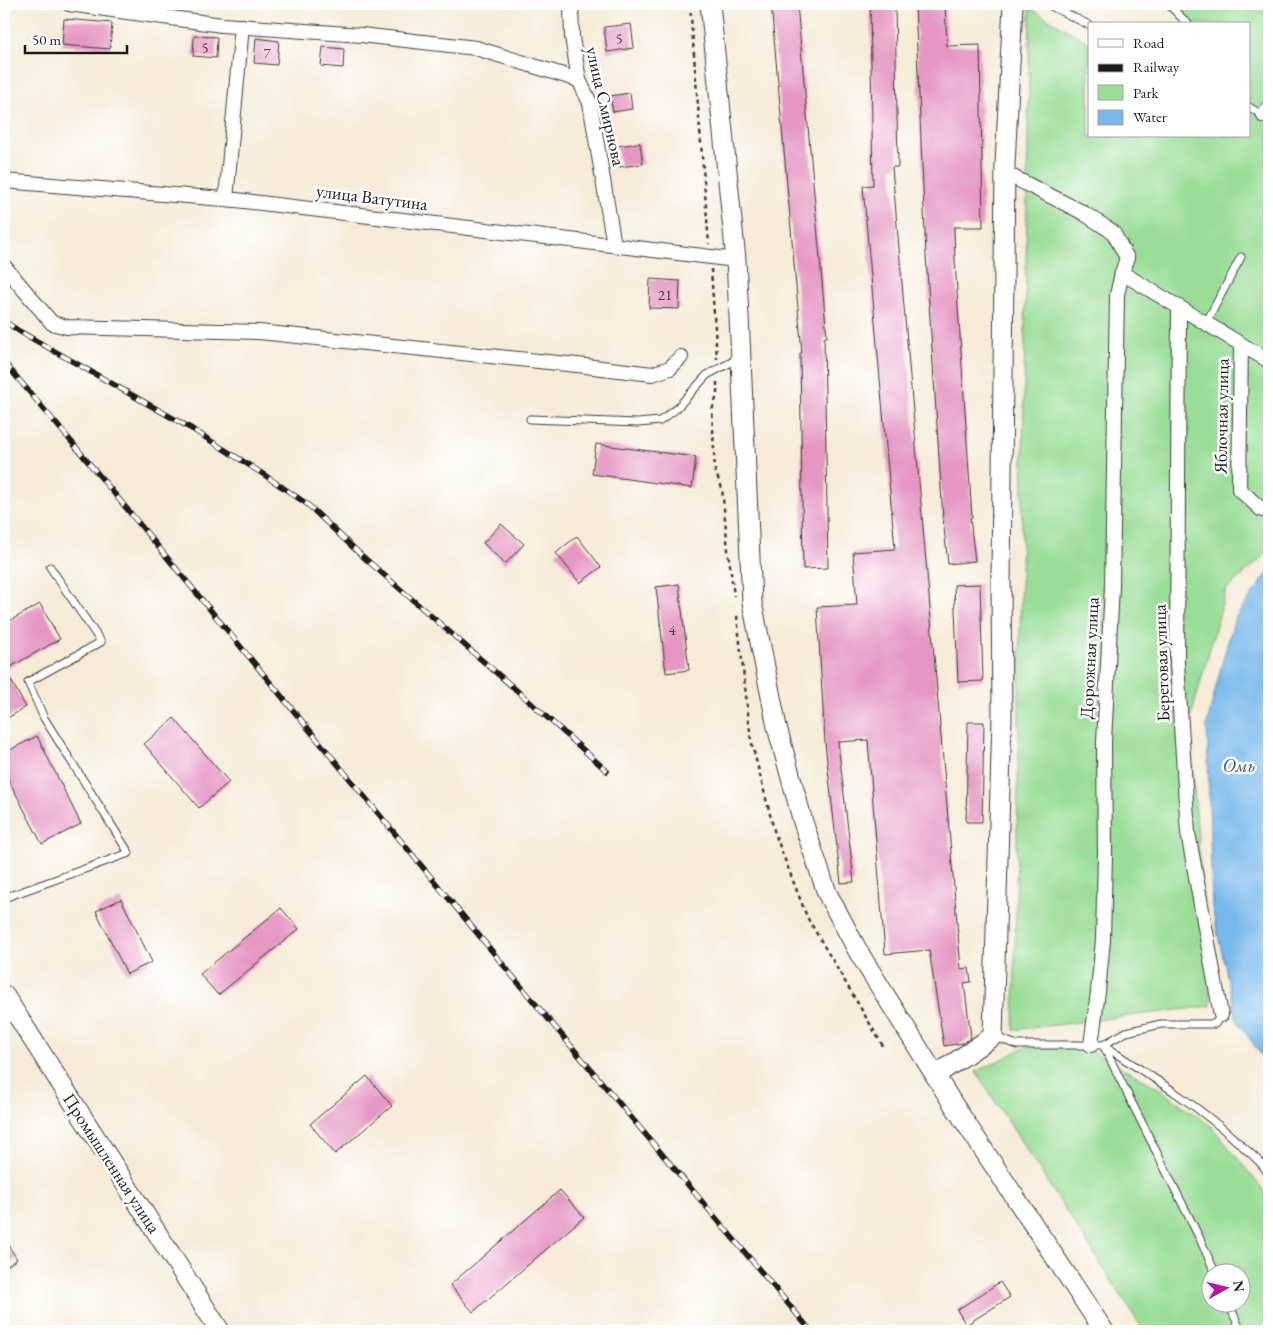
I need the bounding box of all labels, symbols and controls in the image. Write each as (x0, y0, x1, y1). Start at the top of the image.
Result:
scale bar (25, 22, 128, 54)
legend (1088, 22, 1250, 138)
house number: 5 (615, 29, 623, 48)
text: 50 m (32, 30, 61, 49)
text: Road (1133, 33, 1165, 52)
house number: 5 (201, 38, 209, 57)
house number: 7 (263, 43, 271, 62)
street label: улица Смирнова (581, 44, 631, 169)
text: Railway (1133, 57, 1180, 76)
text: Park (1133, 83, 1160, 102)
text: Water (1133, 107, 1167, 126)
street label: улица Ватутина (315, 179, 430, 215)
house number: 21 (658, 285, 672, 304)
street label: Яблочная улица (1208, 357, 1234, 475)
street label: Дорожная улица (1074, 596, 1104, 720)
street label: Береговая улица (1147, 603, 1175, 722)
house number: 4 (668, 620, 676, 639)
water label: Омь (1223, 753, 1256, 778)
street label: Промышленная улица (58, 1088, 166, 1238)
north arrow (1200, 1262, 1250, 1312)
text: N (1229, 1279, 1249, 1294)

